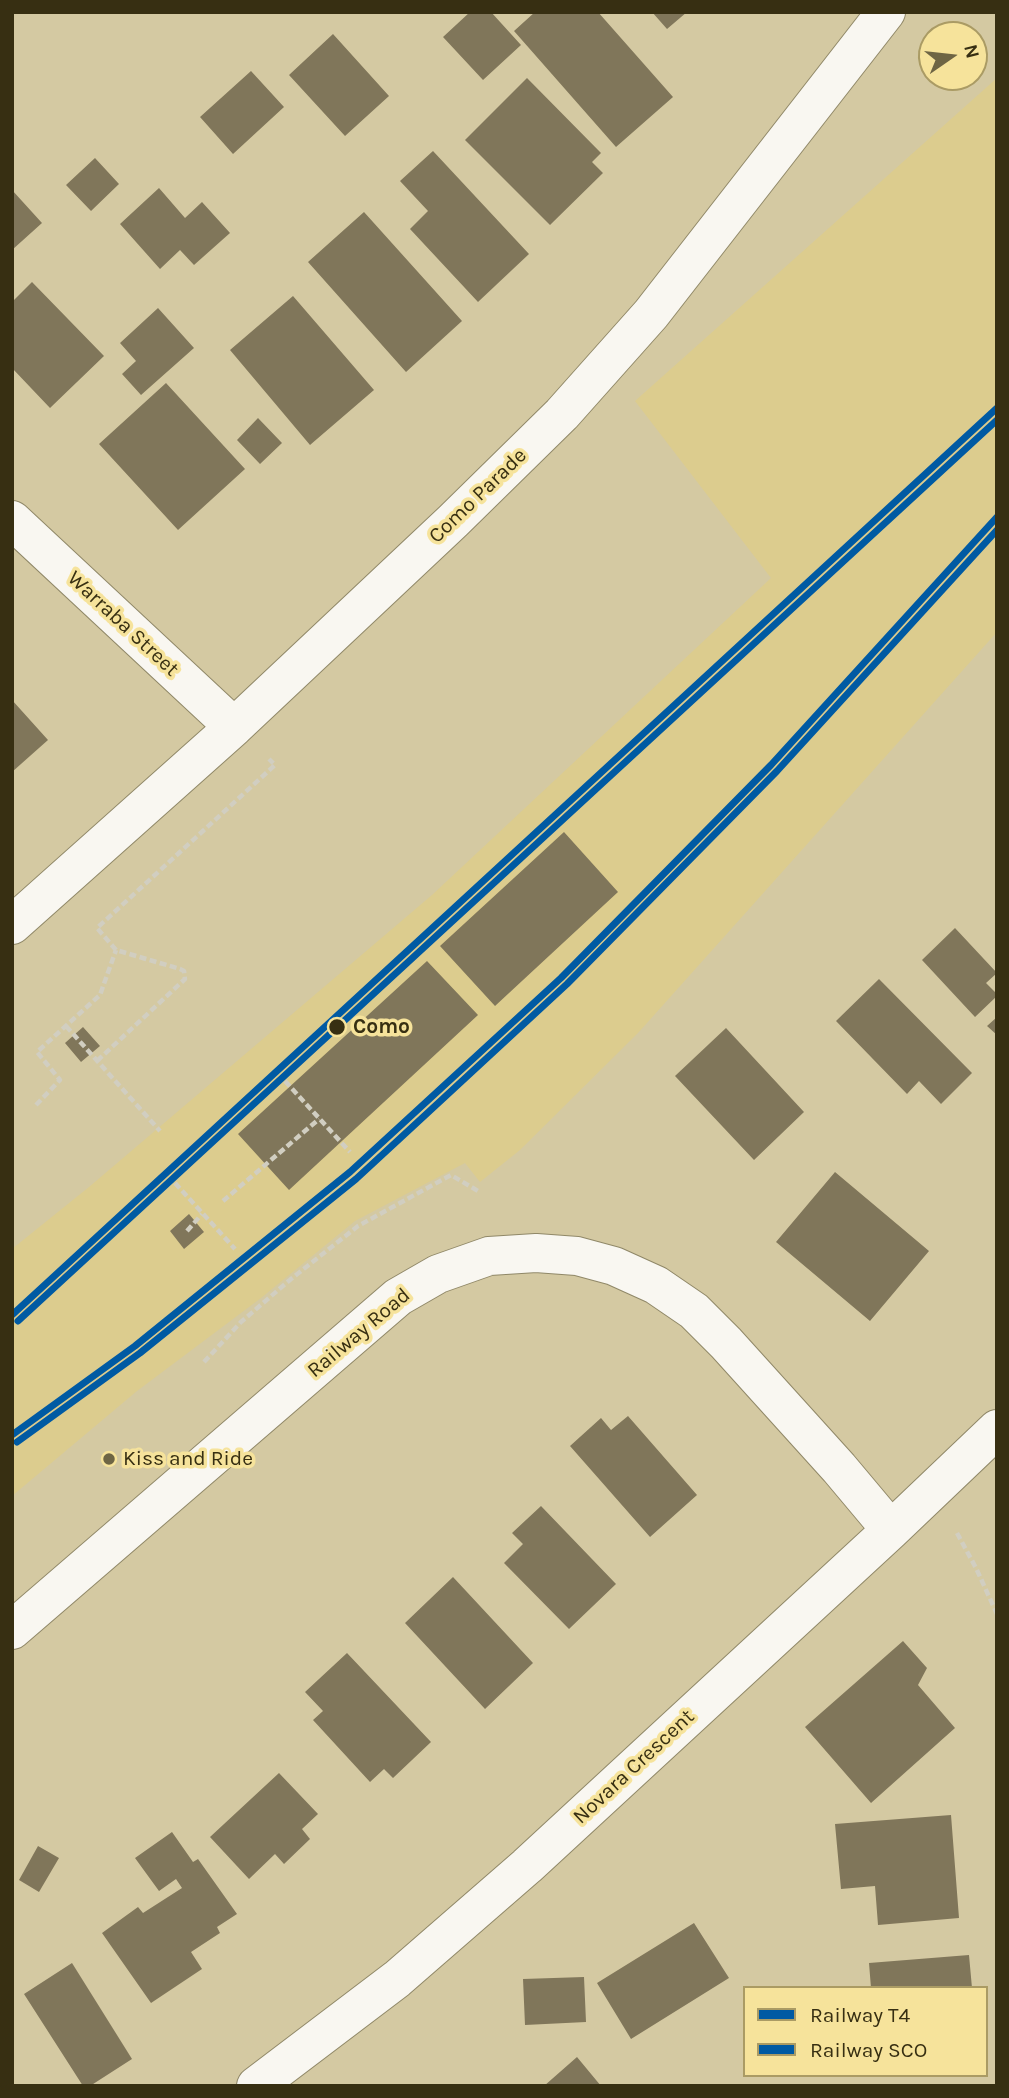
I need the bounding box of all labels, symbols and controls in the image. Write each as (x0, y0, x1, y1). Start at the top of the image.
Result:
north arrow (918, 21, 988, 91)
text: N (959, 42, 984, 61)
street label: Como Parade (424, 443, 532, 549)
street label: Warraba Street (62, 566, 184, 682)
place label: Como (353, 1014, 410, 1040)
marker: Como (327, 1017, 347, 1037)
street label: Railway Road (302, 1283, 416, 1383)
place label: Kiss and Ride (123, 1446, 253, 1472)
marker: Kiss and Ride (101, 1451, 117, 1467)
street label: Novara Crescent (568, 1704, 700, 1830)
legend (743, 1986, 988, 2077)
text: Railway T4 (810, 2003, 910, 2027)
text: Railway SCO (810, 2038, 927, 2062)

